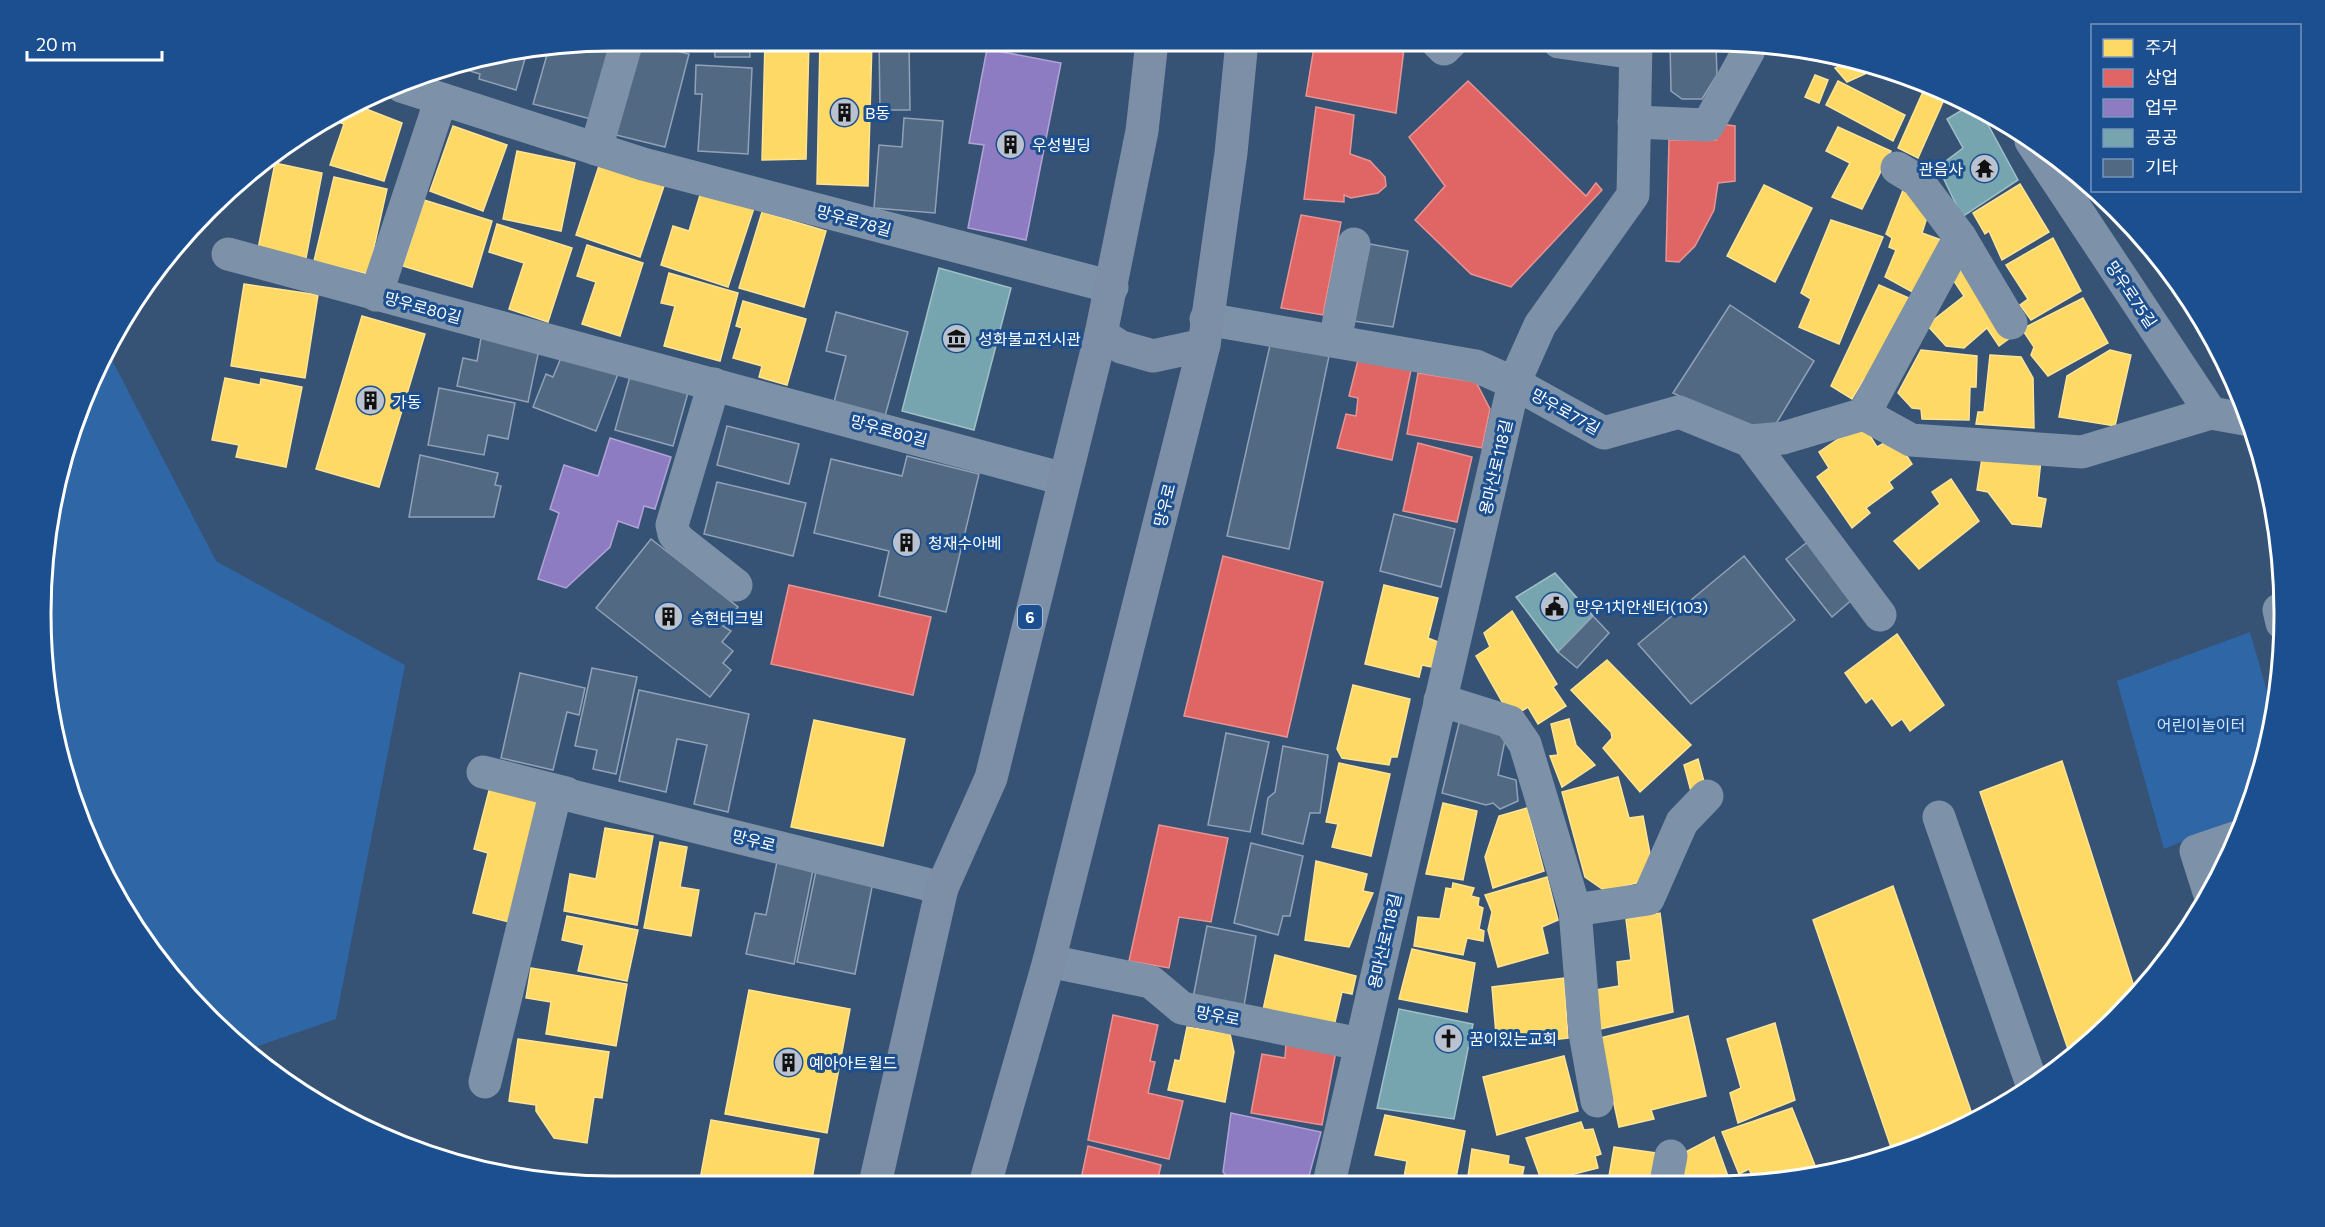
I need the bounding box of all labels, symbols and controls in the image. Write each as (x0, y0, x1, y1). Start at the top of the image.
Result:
scale bar (27, 24, 162, 62)
legend (2091, 24, 2301, 192)
text: 20 m (36, 33, 77, 55)
text: 주거 (2145, 36, 2178, 58)
text: 상업 (2145, 66, 2178, 88)
building icon: B동 (828, 96, 860, 128)
text: 업무 (2145, 96, 2178, 118)
place label: B동 (865, 103, 890, 122)
text: 공공 (2145, 126, 2178, 148)
building icon: 우성빌딩 (995, 128, 1027, 160)
place label: 우성빌딩 (1032, 135, 1091, 154)
temple icon: 관음사 (1968, 152, 2000, 184)
text: 기타 (2145, 156, 2179, 178)
place label: 관음사 (1919, 159, 1963, 178)
street label: 망우로78길 (814, 201, 894, 239)
street label: 망우로75길 (2103, 257, 2161, 331)
street label: 망우로80길 (382, 288, 464, 326)
museum icon: 성화불교전시관 (941, 322, 973, 354)
place label: 성화불교전시관 (978, 329, 1081, 348)
street label: 망우로77길 (1528, 384, 1604, 438)
building icon: 가동 (355, 385, 387, 417)
place label: 가동 (392, 392, 422, 411)
street label: 망우로80길 (848, 411, 930, 449)
street label: 용마산로118길 (1475, 418, 1515, 516)
street label: 망우로 (1149, 481, 1179, 529)
building icon: 청재수아베 (891, 526, 923, 558)
place label: 청재수아베 (928, 533, 1002, 552)
public building icon: 망우1치안센터(103) (1538, 590, 1570, 622)
place label: 망우1치안센터(103) (1575, 597, 1708, 616)
building icon: 승현테크빌 (653, 601, 685, 633)
road number: 6 (1018, 605, 1042, 629)
place label: 승현테크빌 (690, 608, 764, 627)
park label: 어린이놀이터 (2157, 715, 2245, 734)
street label: 망우로 (730, 825, 778, 855)
street label: 용마산로118길 (1364, 892, 1404, 990)
street label: 망우로 (1195, 1001, 1242, 1029)
church icon: 꿈이있는교회 (1432, 1022, 1464, 1054)
place label: 꿈이있는교회 (1469, 1029, 1557, 1048)
building icon: 예아아트월드 (772, 1046, 804, 1078)
place label: 예아아트월드 (809, 1053, 897, 1072)

